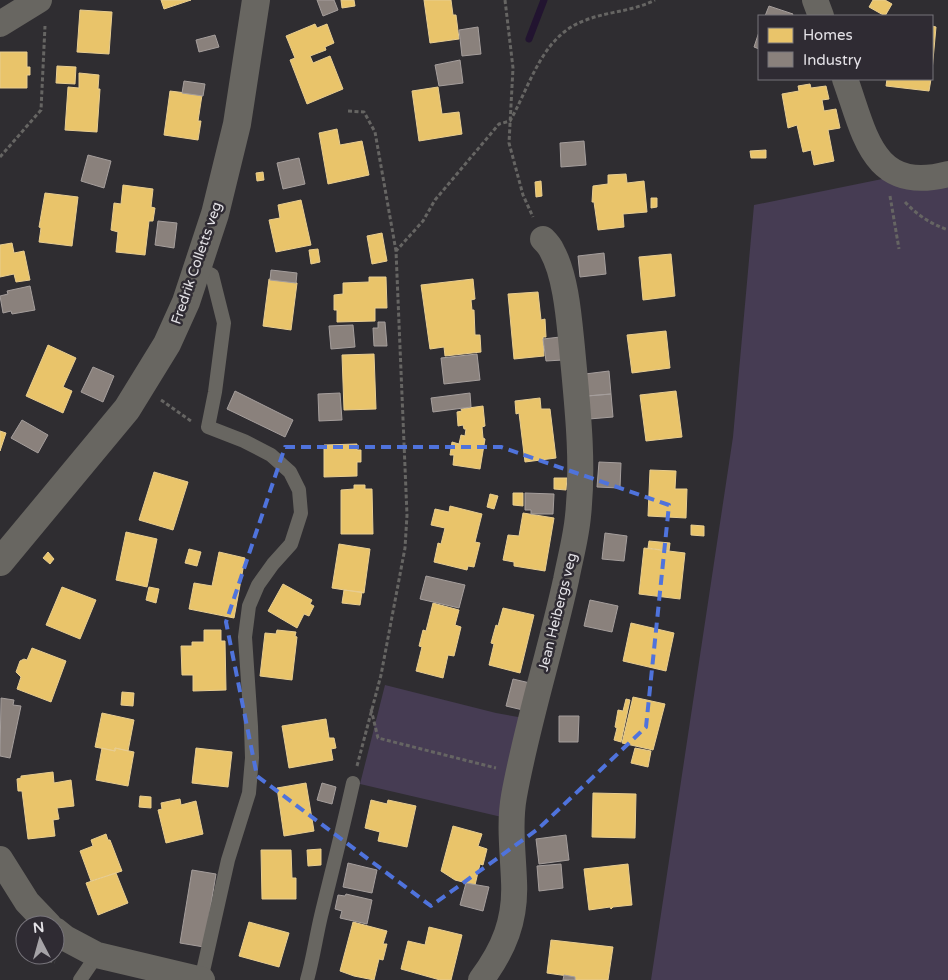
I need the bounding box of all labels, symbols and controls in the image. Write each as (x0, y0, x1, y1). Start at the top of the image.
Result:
legend (758, 15, 933, 80)
text: Homes (803, 26, 853, 44)
text: Industry (803, 51, 862, 69)
street label: Fredrik Colletts veg (168, 200, 225, 327)
street label: Jean Heibergs veg (535, 551, 580, 673)
north arrow (15, 915, 65, 965)
text: N (32, 919, 45, 937)

